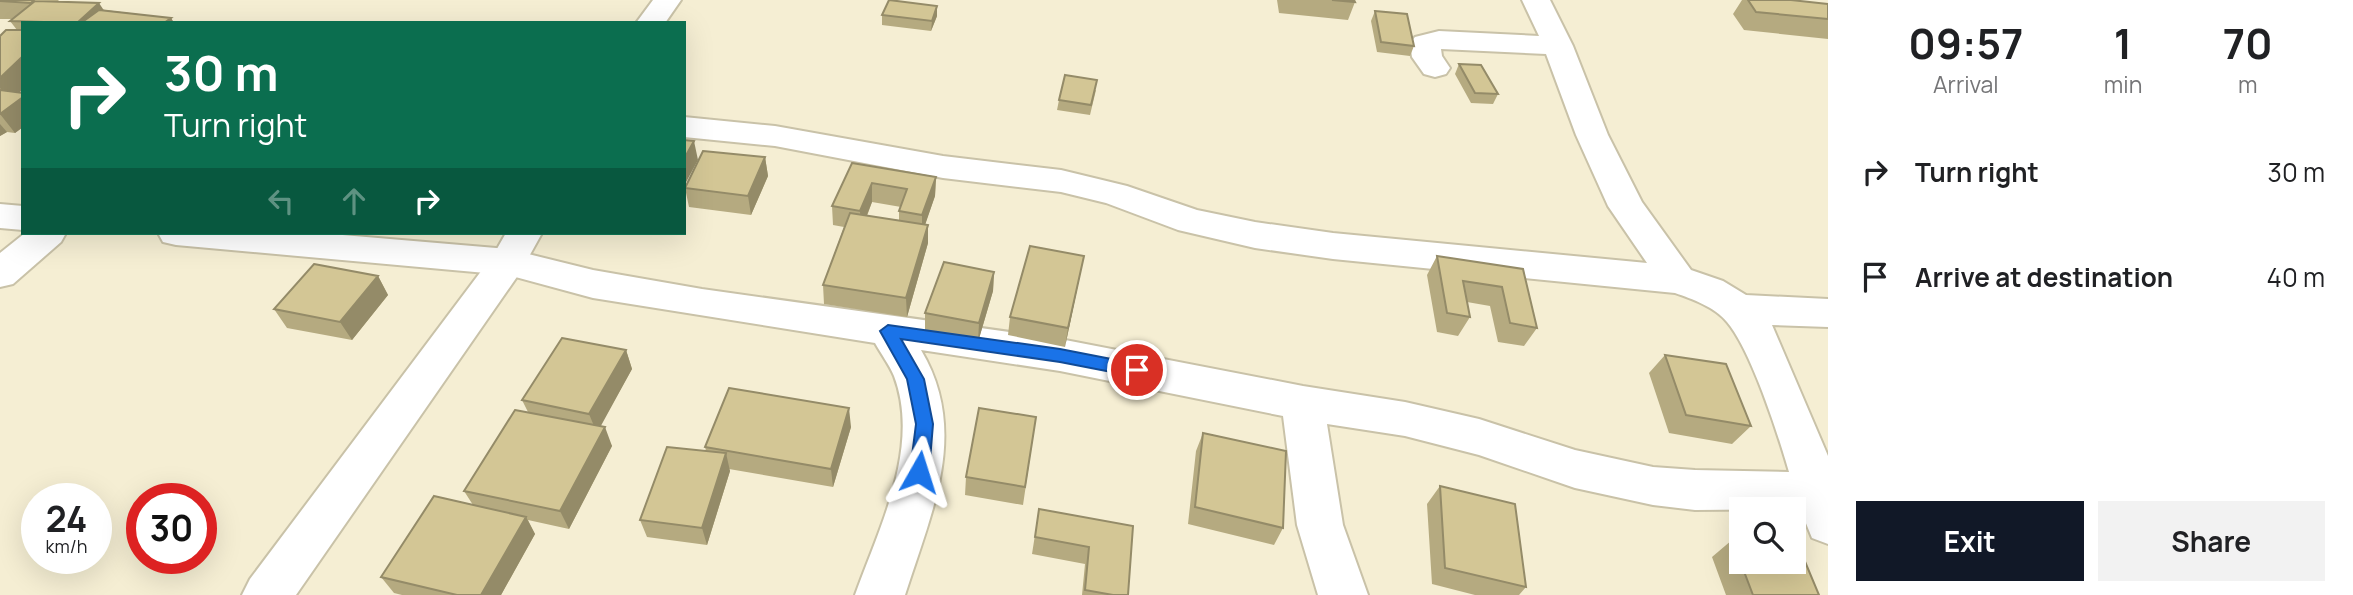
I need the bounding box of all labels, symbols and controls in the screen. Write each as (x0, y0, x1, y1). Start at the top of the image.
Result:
text: 09:57 (1908, 14, 2023, 72)
text: 1 (2114, 14, 2132, 72)
text: 70 (2223, 14, 2273, 72)
text: 30 m (164, 39, 279, 106)
icon: right (49, 49, 140, 140)
text: Arrival (1933, 68, 1999, 100)
text: min (2104, 68, 2142, 100)
text: m (2238, 68, 2257, 100)
text: Turn right (164, 103, 307, 147)
icon: right (1856, 153, 1894, 191)
text: Turn right (1915, 154, 2039, 190)
text: 30 m (2268, 154, 2325, 190)
icon: left (262, 182, 300, 220)
icon: ahead (335, 182, 373, 220)
icon: right (408, 182, 446, 220)
icon: arrive (1856, 258, 1894, 296)
text: Arrive at destination (1915, 259, 2173, 295)
text: 40 m (2267, 259, 2325, 295)
pin (1107, 340, 1167, 400)
icon: arrive (1118, 351, 1156, 389)
position arrow (882, 435, 956, 509)
speed limit sign: 30 (126, 483, 217, 574)
text: 24 (46, 495, 87, 543)
map controls (1729, 497, 1806, 574)
button: search (1729, 497, 1806, 574)
button: Exit (1856, 501, 2084, 581)
button: Share (2098, 501, 2325, 581)
text: km/h (46, 534, 87, 558)

